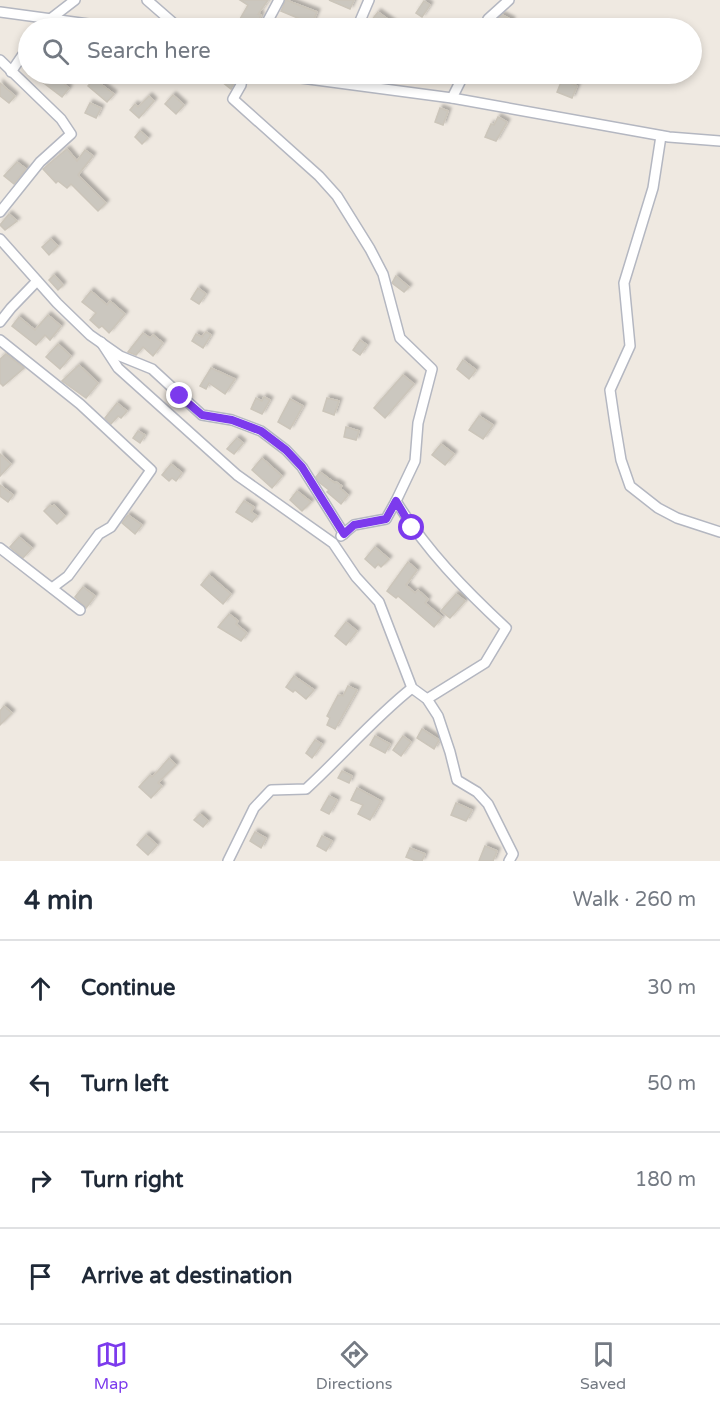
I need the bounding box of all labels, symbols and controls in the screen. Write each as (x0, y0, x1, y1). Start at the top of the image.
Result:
search box (18, 18, 702, 84)
icon: search (39, 35, 72, 68)
text: Search here (87, 38, 211, 64)
route end (166, 382, 192, 408)
route start (398, 514, 424, 540)
text: 4 min (24, 885, 93, 916)
text: Walk · 260 m (573, 888, 696, 912)
icon: ahead (24, 972, 57, 1005)
text: Continue (81, 975, 176, 1001)
text: 30 m (647, 976, 696, 1000)
icon: left (24, 1068, 57, 1101)
text: Turn left (81, 1071, 169, 1097)
text: 50 m (647, 1072, 696, 1096)
icon: right (24, 1164, 57, 1197)
text: Turn right (81, 1167, 183, 1193)
text: 180 m (635, 1168, 696, 1192)
icon: arrive (24, 1260, 57, 1293)
text: Arrive at destination (81, 1263, 292, 1289)
tab: Map (94, 1338, 128, 1394)
tab: Directions (316, 1338, 392, 1394)
tab: Saved (580, 1338, 626, 1394)

